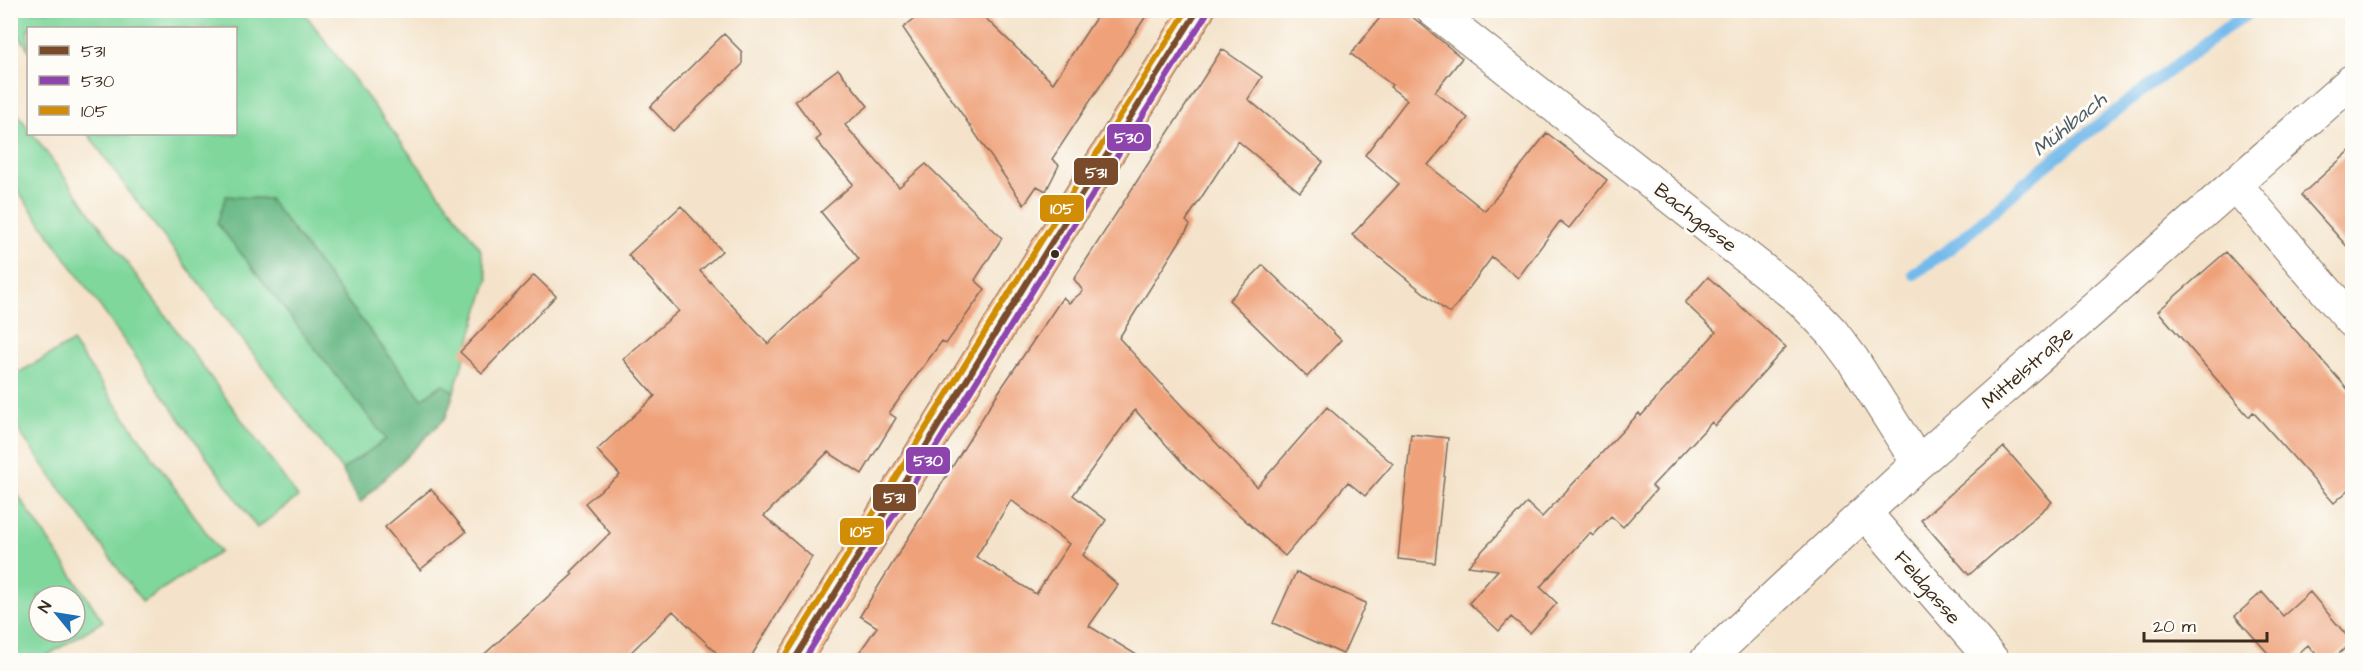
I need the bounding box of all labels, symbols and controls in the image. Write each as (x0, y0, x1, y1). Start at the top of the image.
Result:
legend (27, 27, 237, 135)
text: 531 (81, 39, 105, 64)
text: 530 (81, 69, 114, 94)
water label: Mühlbach (2026, 84, 2114, 163)
text: 105 (81, 99, 108, 124)
line badge: 530 (1106, 123, 1152, 152)
text: 530 (1114, 127, 1144, 149)
line badge: 531 (1073, 157, 1119, 186)
text: 531 (1085, 162, 1108, 184)
street label: Bachgasse (1647, 176, 1743, 260)
line badge: 105 (1039, 194, 1085, 223)
text: 105 (1050, 198, 1074, 220)
unlabelled marker (1049, 248, 1061, 260)
street label: Mittelstraße (1975, 320, 2080, 416)
line badge: 530 (905, 446, 951, 475)
text: 530 (913, 450, 943, 472)
line badge: 531 (872, 483, 917, 512)
text: 531 (883, 487, 906, 509)
line badge: 105 (839, 517, 885, 546)
text: 105 (850, 521, 874, 543)
street label: Feldgasse (1887, 545, 1967, 631)
north arrow (27, 584, 87, 644)
text: N (33, 597, 57, 617)
scale bar (2144, 605, 2267, 643)
text: 20 m (2153, 614, 2196, 639)

